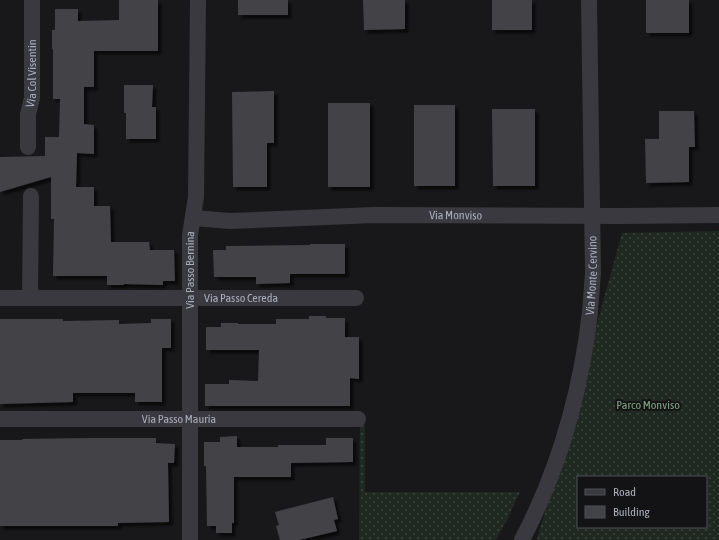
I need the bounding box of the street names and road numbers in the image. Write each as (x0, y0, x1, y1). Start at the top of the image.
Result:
street label: Via Col Visentin (23, 39, 39, 109)
street label: Via Monviso (429, 208, 483, 222)
street label: Via Passo Bernina (183, 230, 198, 309)
street label: Via Monte Cervino (583, 235, 600, 316)
street label: Via Passo Cereda (204, 291, 278, 305)
street label: Via Passo Mauria (142, 412, 216, 426)

